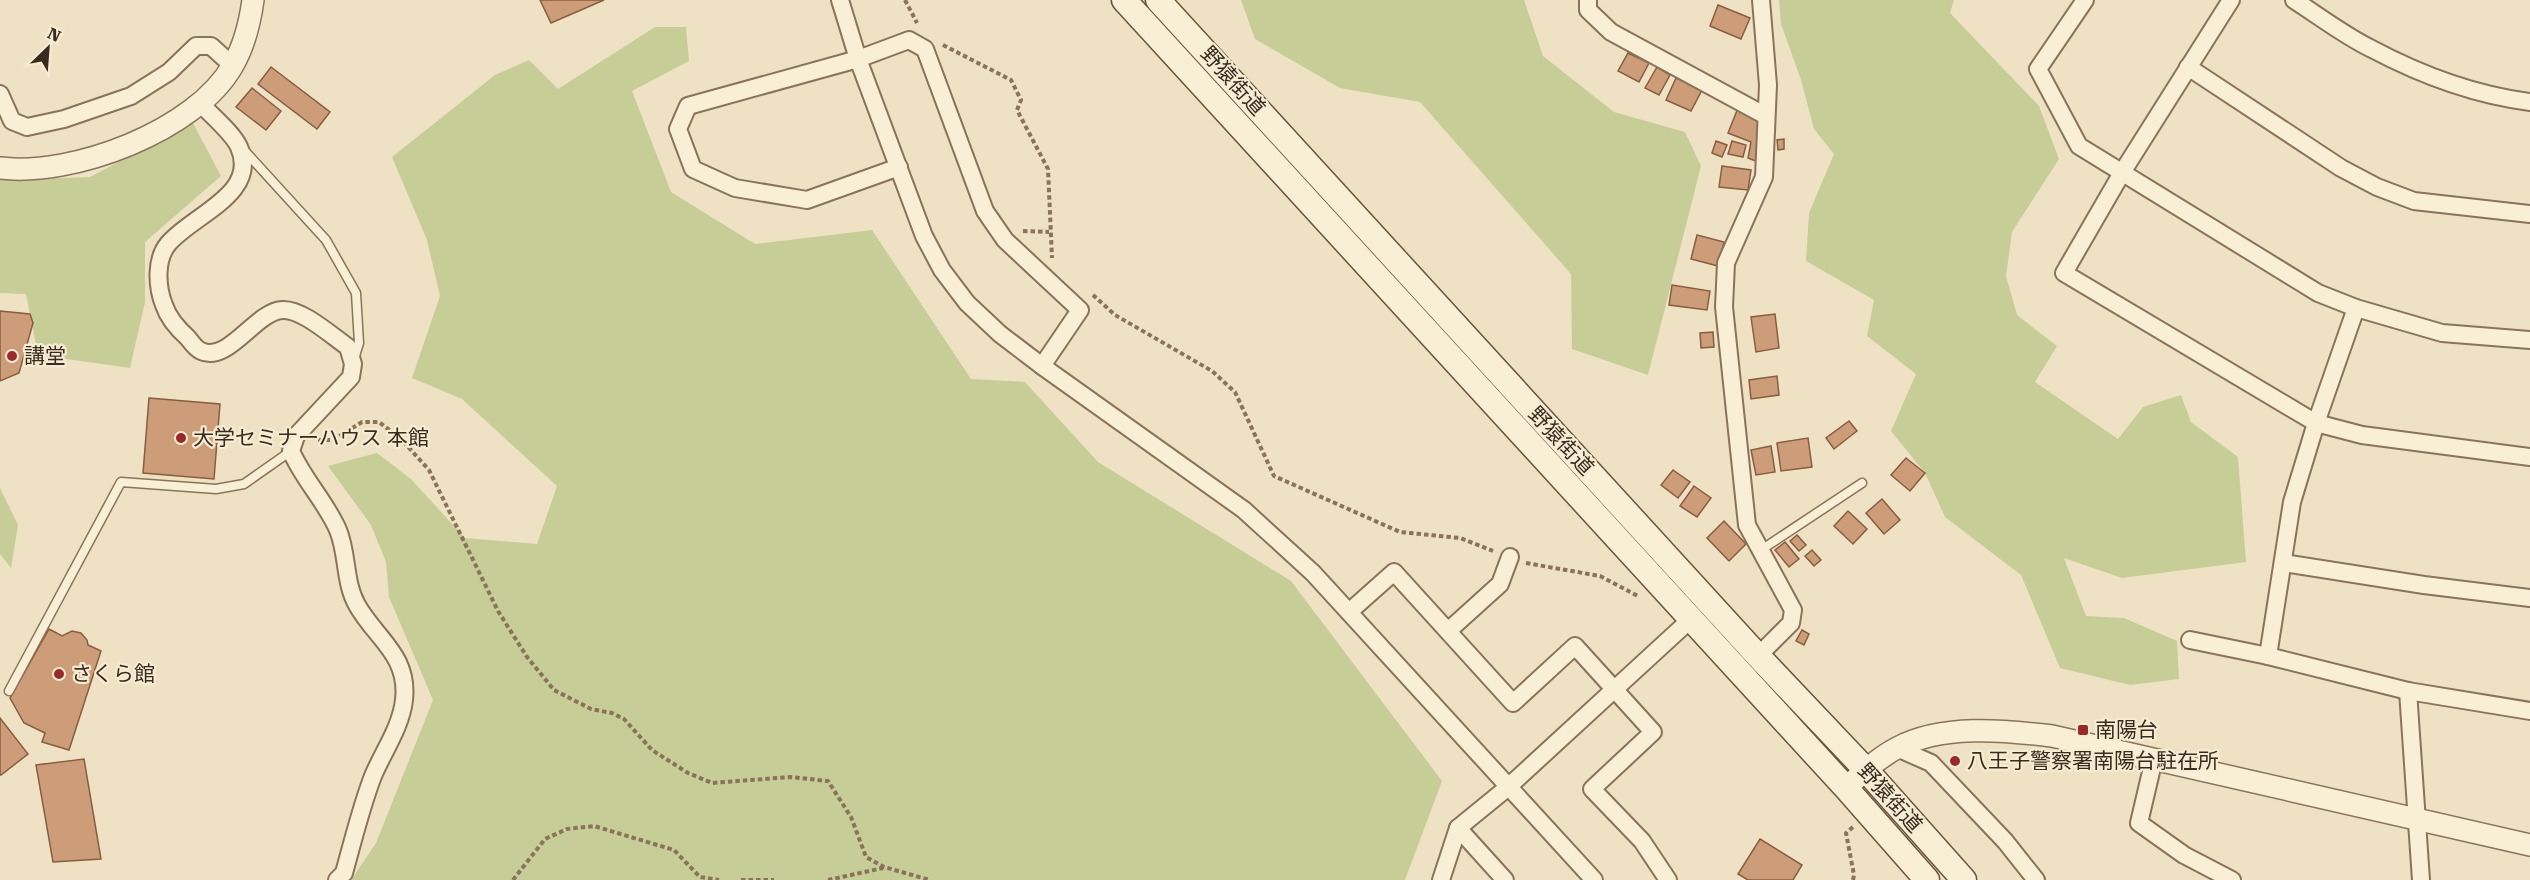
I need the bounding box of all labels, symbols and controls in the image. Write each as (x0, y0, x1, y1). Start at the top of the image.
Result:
north arrow (18, 18, 78, 78)
text: N (45, 24, 64, 46)
street label: 野猿街道 (1196, 42, 1270, 120)
place label: 講堂 (24, 344, 66, 368)
marker: 講堂 (5, 349, 19, 363)
street label: 野猿街道 (1524, 402, 1598, 480)
place label: 大学セミナーハウス 本館 (193, 426, 429, 450)
marker: 大学セミナーハウス 本館 (174, 431, 188, 445)
place label: さくら館 (71, 662, 155, 686)
marker: さくら館 (52, 667, 66, 681)
place label: 南陽台 (2095, 718, 2158, 742)
marker: 南陽台 (2076, 723, 2090, 737)
place label: 八王子警察署南陽台駐在所 (1967, 749, 2219, 773)
marker: 八王子警察署南陽台駐在所 (1948, 754, 1962, 768)
street label: 野猿街道 (1853, 759, 1927, 837)

